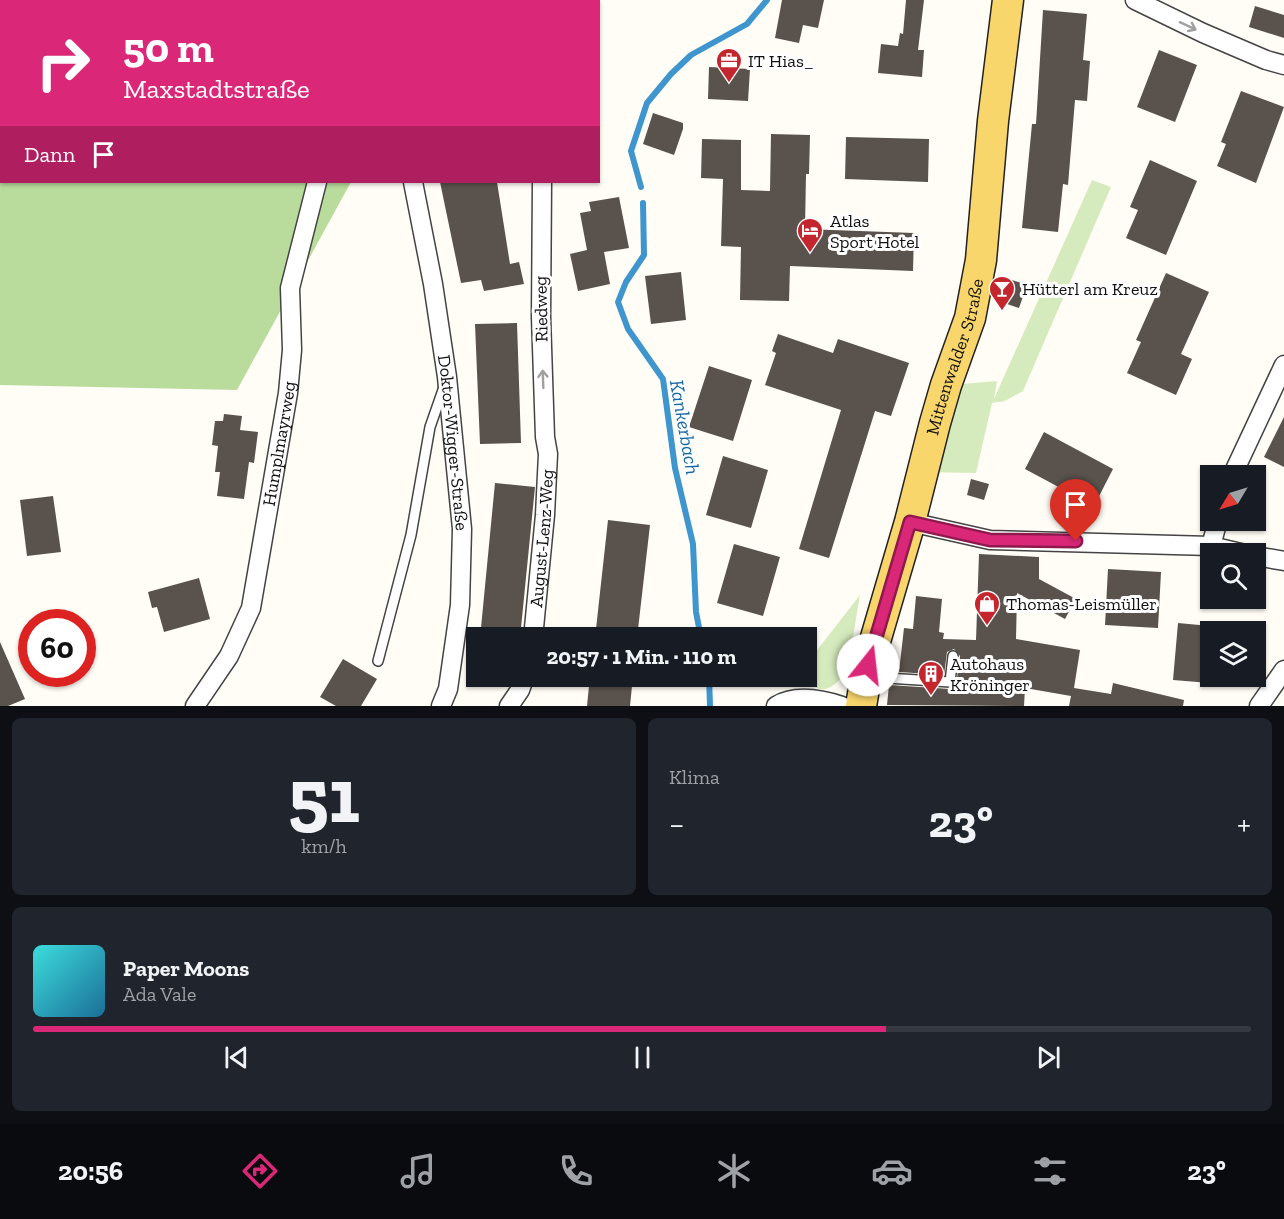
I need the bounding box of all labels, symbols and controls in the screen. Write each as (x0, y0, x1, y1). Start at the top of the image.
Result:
one-way arrow (1178, 20, 1196, 32)
text: 50 m (123, 22, 214, 73)
icon: right (24, 24, 102, 102)
office icon: IT Hias_ (714, 46, 744, 84)
place label: IT Hias_ (748, 50, 814, 72)
text: Maxstadtstraße (123, 73, 310, 105)
icon: arrive (87, 138, 120, 171)
text: Dann (24, 141, 75, 168)
place label: Atlas Sport Hotel (830, 210, 920, 253)
hotel icon: Atlas Sport Hotel (795, 216, 825, 254)
bar icon: Hütterl am Kreuz (987, 274, 1017, 312)
street label: Riedweg (529, 276, 553, 342)
street label: Mittenwalder Straße (921, 277, 988, 437)
place label: Hütterl am Kreuz (1022, 278, 1158, 300)
street label: Doktor-Wigger-Straße (433, 353, 473, 532)
one-way arrow (537, 369, 549, 389)
water label: Kankerbach (665, 378, 705, 476)
street label: Humplmayrweg (258, 380, 300, 508)
north arrow (1200, 465, 1266, 531)
map controls (1200, 465, 1266, 687)
street label: August-Lenz-Weg (525, 469, 558, 608)
pin (1050, 479, 1101, 541)
icon: arrive (1059, 488, 1092, 521)
button: search (1200, 543, 1266, 609)
shop icon: Thomas-Leismüller (972, 589, 1002, 627)
place label: Thomas-Leismüller (1006, 593, 1157, 615)
speed limit sign: 60 (18, 609, 96, 687)
button: layers (1200, 621, 1266, 687)
position arrow (836, 633, 900, 697)
text: 20:57 · 1 Min. · 110 m (546, 643, 737, 670)
place label: Autohaus Kröninger (950, 653, 1030, 696)
building icon: Autohaus Kröninger (916, 659, 946, 697)
text: 51 (288, 748, 360, 842)
text: Klima (669, 765, 720, 789)
text: 23° (929, 795, 993, 849)
text: − (669, 804, 684, 843)
text: + (1237, 804, 1251, 843)
text: km/h (301, 834, 347, 858)
text: Paper Moons (123, 955, 249, 982)
text: Ada Vale (123, 982, 196, 1006)
icon: previous (220, 1041, 253, 1074)
icon: pause (626, 1041, 659, 1074)
icon: next (1032, 1041, 1065, 1074)
icon: directions (239, 1150, 281, 1192)
icon: music (397, 1150, 439, 1192)
icon: phone (555, 1150, 597, 1192)
icon: climate (713, 1150, 755, 1192)
icon: car (871, 1150, 913, 1192)
icon: filters (1029, 1150, 1071, 1192)
text: 20:56 (58, 1155, 123, 1187)
text: 23° (1187, 1155, 1226, 1187)

